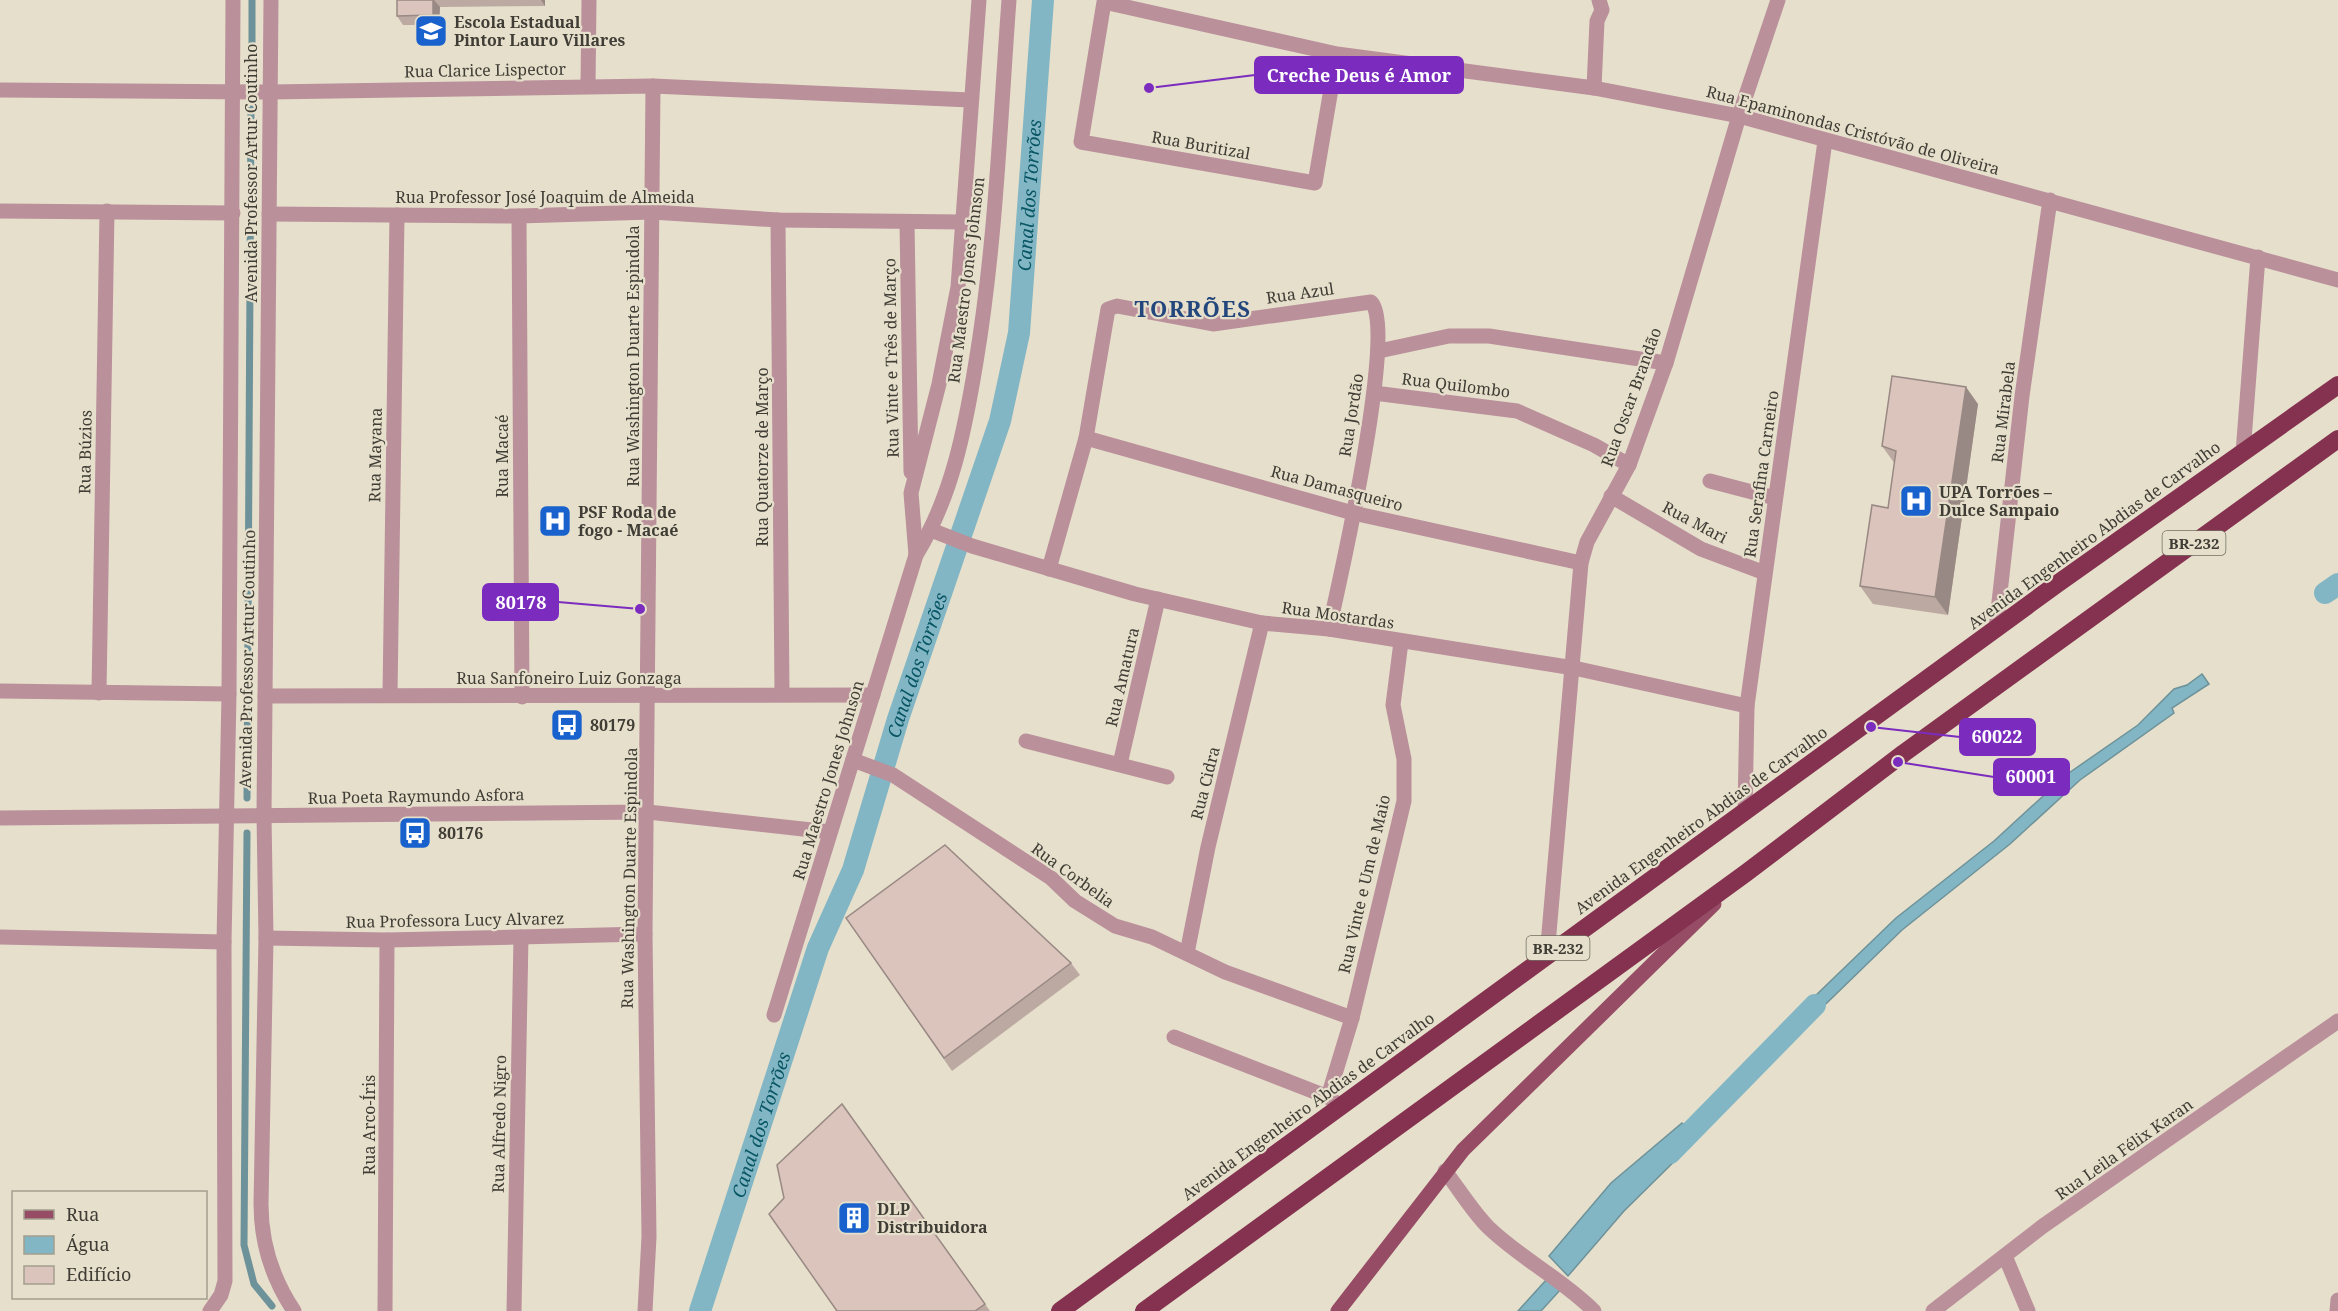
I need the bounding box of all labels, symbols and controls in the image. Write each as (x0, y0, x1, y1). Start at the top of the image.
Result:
place label: Escola Estadual Pintor Lauro Villares (454, 11, 626, 51)
school or university icon: Escola Estadual Pintor Lauro Villares (413, 13, 449, 49)
street label: Avenida Professor Artur Coutinho (240, 44, 262, 302)
callout: Creche Deus é Amor (1255, 57, 1463, 93)
street label: Rua Clarice Lispector (404, 58, 567, 82)
text: Creche Deus é Amor (1267, 63, 1452, 87)
street label: Rua Epaminondas Cristóvão de Oliveira (1704, 80, 2002, 180)
water label: Canal dos Torrões (1012, 118, 1046, 272)
street label: Rua Buritizal (1150, 125, 1252, 165)
street label: Rua Maestro Jones Johnson (942, 176, 990, 384)
street label: Rua Professor José Joaquim de Almeida (395, 186, 695, 208)
street label: Rua Washington Duarte Espindola (622, 225, 644, 487)
street label: Rua Vinte e Três de Março (878, 258, 904, 458)
street label: Rua Azul (1265, 277, 1335, 309)
district label: TORRÕES (1134, 293, 1252, 323)
street label: Rua Oscar Brandão (1596, 324, 1666, 470)
street label: Rua Mirabela (1986, 360, 2020, 464)
street label: Rua Quatorze de Março (751, 367, 773, 547)
street label: Rua Quilombo (1400, 367, 1512, 403)
street label: Rua Jordão (1334, 372, 1368, 458)
street label: Rua Serafina Carneiro (1738, 389, 1784, 559)
street label: Rua Mayana (363, 407, 387, 503)
street label: Rua Búzios (73, 410, 97, 494)
street label: Rua Macaé (491, 414, 513, 498)
street label: Avenida Engenheiro Abdias de Carvalho (1963, 436, 2225, 634)
street label: Rua Damasqueiro (1268, 460, 1406, 516)
place label: UPA Torrões – Dulce Sampaio (1939, 481, 2060, 521)
hospital icon: UPA Torrões – Dulce Sampaio (1898, 483, 1934, 519)
street label: Rua Mari (1659, 496, 1731, 548)
place label: PSF Roda de fogo - Macaé (578, 501, 678, 541)
hospital icon: PSF Roda de fogo - Macaé (537, 503, 573, 539)
street label: Avenida Professor Artur Coutinho (234, 529, 260, 789)
road number: BR-232 (2162, 531, 2226, 555)
callout: 80178 (483, 584, 558, 620)
water label: Canal dos Torrões (881, 589, 952, 740)
text: 80178 (496, 590, 546, 614)
street label: Rua Mostardas (1280, 596, 1396, 634)
street label: Rua Amatura (1100, 625, 1144, 729)
street label: Rua Sanfoneiro Luiz Gonzaga (456, 667, 682, 689)
street label: Rua Maestro Jones Johnson (787, 678, 869, 882)
bus stop icon: 80179 (549, 707, 585, 743)
place label: 80179 (590, 714, 635, 736)
callout: 60022 (1960, 719, 2035, 755)
street label: Avenida Engenheiro Abdias de Carvalho (1570, 721, 1832, 919)
text: 60022 (1972, 724, 2022, 748)
street label: Rua Cidra (1185, 744, 1225, 822)
street label: Rua Washington Duarte Espindola (616, 747, 642, 1009)
callout: 60001 (1994, 759, 2069, 795)
text: 60001 (2006, 764, 2056, 788)
street label: Rua Poeta Raymundo Asfora (307, 783, 525, 809)
street label: Rua Vinte e Um de Maio (1333, 792, 1395, 976)
bus stop icon: 80176 (397, 815, 433, 851)
place label: 80176 (438, 822, 483, 844)
street label: Rua Corbelia (1027, 837, 1119, 913)
street label: Rua Professora Lucy Alvarez (345, 907, 565, 933)
road number: BR-232 (1526, 936, 1590, 960)
street label: Avenida Engenheiro Abdias de Carvalho (1177, 1007, 1439, 1205)
water label: Canal dos Torrões (726, 1049, 795, 1201)
street label: Rua Alfredo Nigro (487, 1055, 511, 1193)
street label: Rua Arco-Íris (358, 1075, 380, 1175)
street label: Rua Leila Félix Karan (2051, 1093, 2197, 1205)
legend (12, 1191, 207, 1299)
place label: DLP Distribuidora (877, 1198, 988, 1238)
building icon: DLP Distribuidora (836, 1200, 872, 1236)
text: Rua (66, 1202, 99, 1226)
text: Água (66, 1232, 110, 1256)
text: Edifício (66, 1262, 131, 1286)

